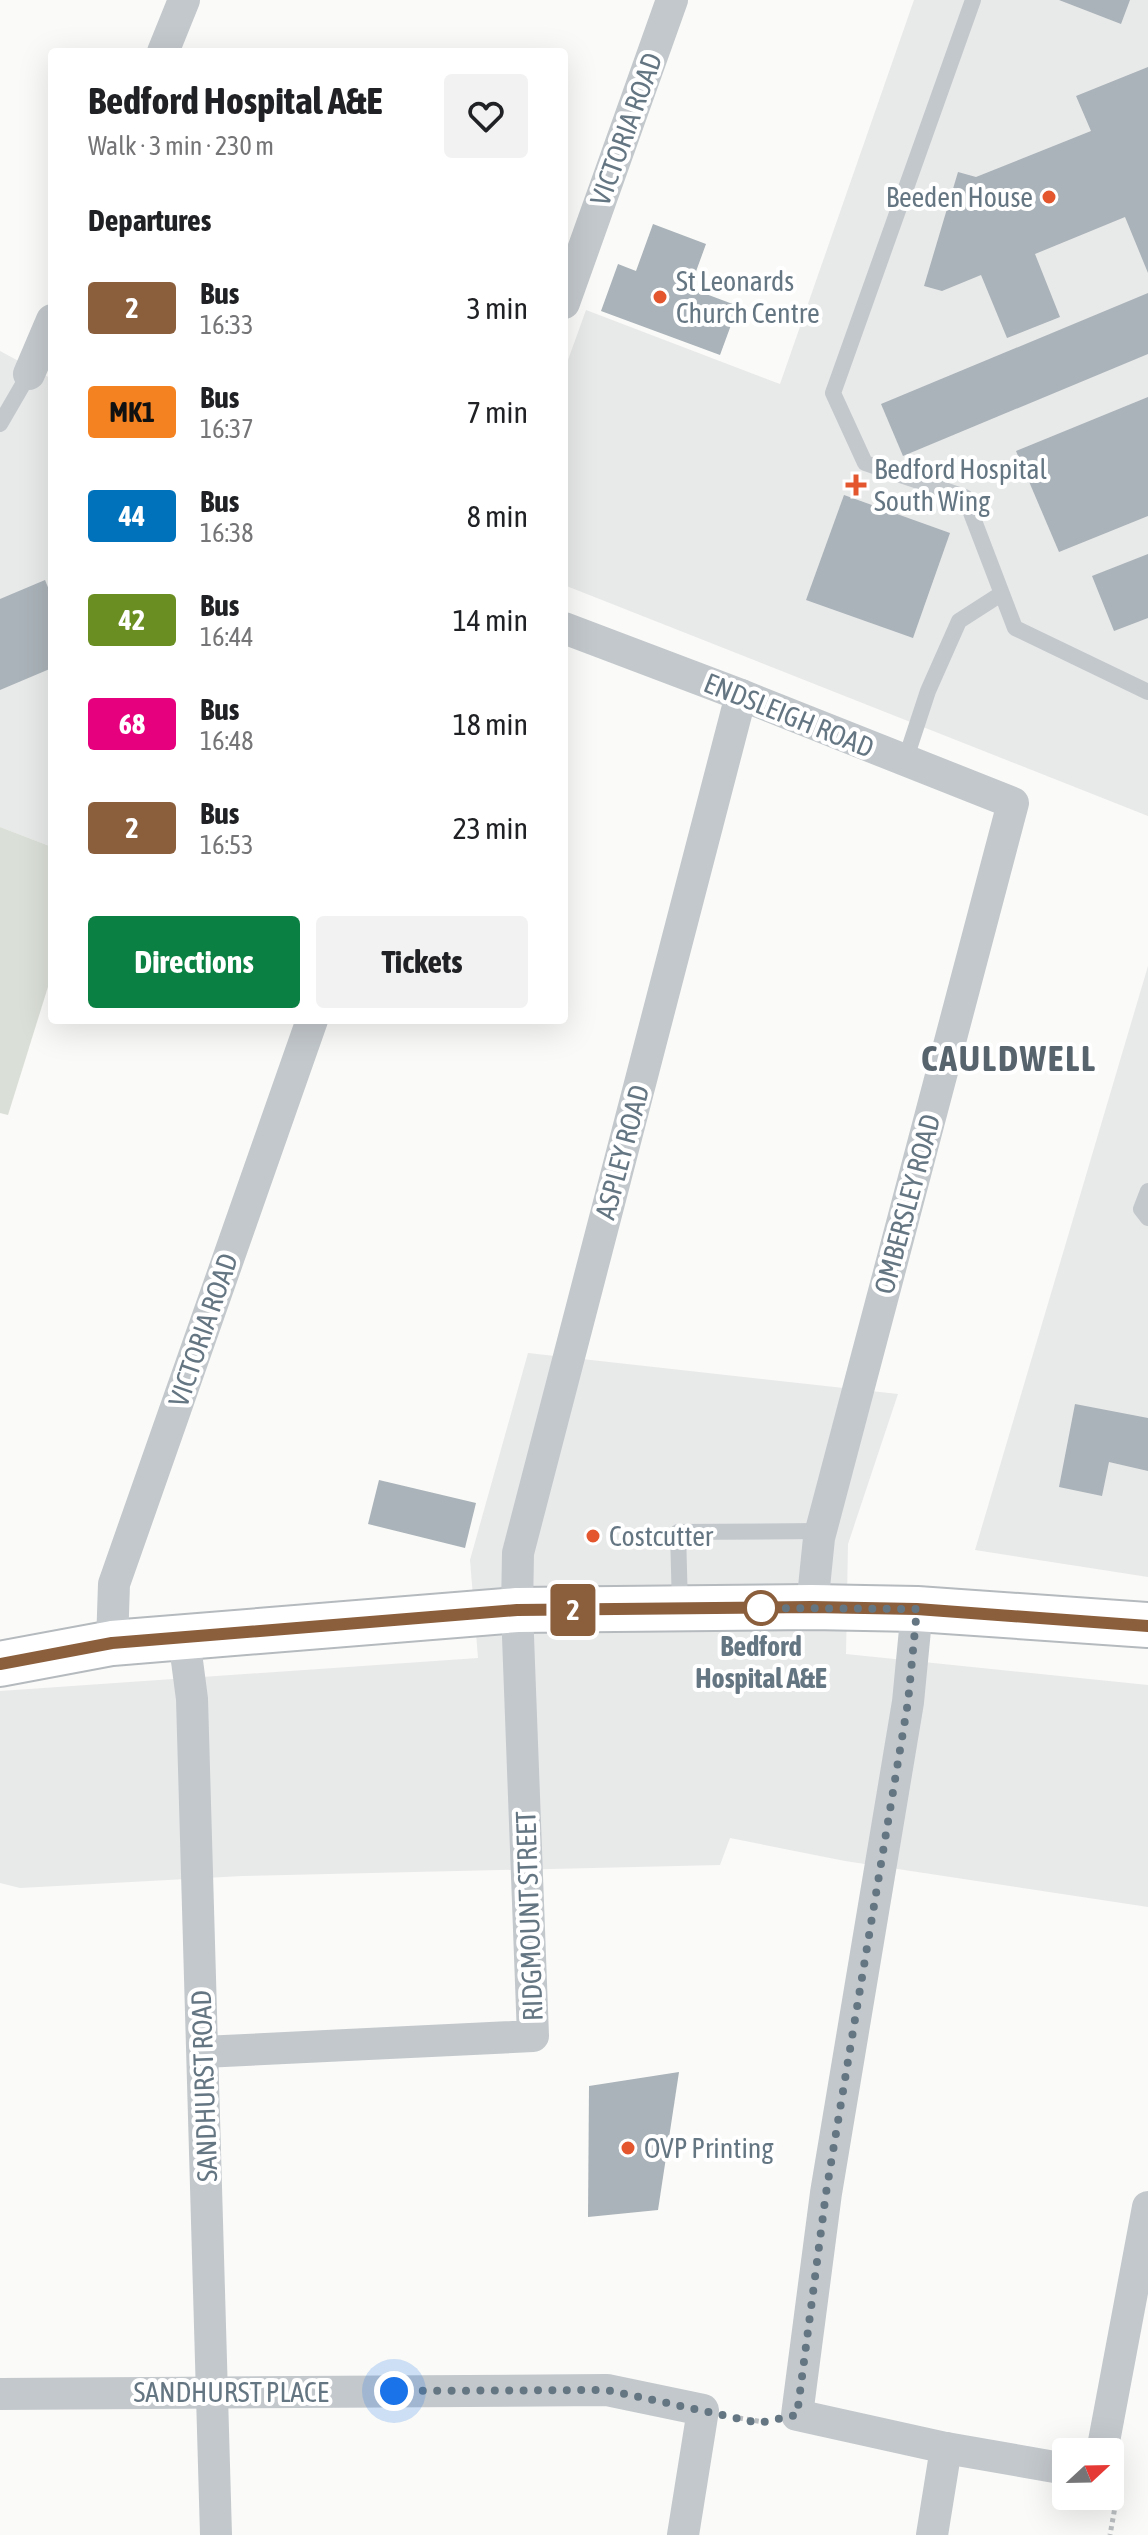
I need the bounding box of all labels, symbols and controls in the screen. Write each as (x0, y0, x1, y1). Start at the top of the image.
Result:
street label: VICTORIA ROAD (584, 48, 668, 210)
button: heart (444, 74, 528, 158)
text: Bedford Hospital A&E (88, 79, 382, 122)
text: Walk · 3 min · 230 m (88, 131, 274, 161)
place label: Beeden House (886, 181, 1033, 213)
marker: Beeden House (1040, 188, 1058, 206)
text: Departures (88, 203, 211, 237)
place label: St Leonards Church Centre (676, 265, 820, 329)
text: Bus (200, 276, 239, 310)
marker: St Leonards Church Centre (651, 288, 669, 306)
text: 3 min (467, 291, 528, 325)
text: 2 (125, 292, 139, 324)
text: 16:33 (200, 310, 254, 340)
text: Bus (200, 380, 239, 414)
text: 7 min (467, 395, 528, 429)
text: MK1 (109, 396, 155, 428)
text: 16:37 (200, 414, 254, 444)
place label: Bedford Hospital South Wing (874, 453, 1047, 517)
marker: Bedford Hospital South Wing (845, 474, 867, 496)
text: Bus (200, 484, 239, 518)
text: 8 min (467, 499, 528, 533)
text: 44 (119, 500, 145, 532)
text: 16:38 (200, 518, 254, 548)
text: Bus (200, 588, 239, 622)
text: 14 min (453, 603, 528, 637)
text: 42 (119, 604, 145, 636)
text: 16:44 (200, 622, 254, 652)
street label: ENDSLEIGH ROAD (699, 666, 879, 764)
text: Bus (200, 692, 239, 726)
text: 18 min (453, 707, 528, 741)
text: 68 (119, 708, 145, 740)
text: 16:48 (200, 726, 254, 756)
text: Bus (200, 796, 239, 830)
text: 23 min (453, 811, 528, 845)
text: 2 (125, 812, 139, 844)
text: 16:53 (200, 830, 254, 860)
button: Directions (88, 916, 300, 1008)
button: Tickets (316, 916, 528, 1008)
district label: CAULDWELL (921, 1037, 1097, 1079)
street label: ASPLEY ROAD (589, 1081, 655, 1223)
street label: OMBERSLEY ROAD (868, 1111, 946, 1297)
street label: VICTORIA ROAD (162, 1249, 244, 1411)
place label: Costcutter (609, 1520, 714, 1552)
marker: Costcutter (584, 1527, 602, 1545)
line badge: 2 (547, 1584, 599, 1636)
marker: Bedford Hospital A&E (744, 1591, 778, 1625)
text: 2 (566, 1594, 580, 1626)
place label: Bedford Hospital A&E (695, 1630, 827, 1694)
street label: RIDGMOUNT STREET (509, 1810, 549, 2022)
street label: SANDHURST ROAD (185, 1990, 223, 2182)
place label: OVP Printing (644, 2132, 773, 2164)
marker: OVP Printing (619, 2139, 637, 2157)
your location (374, 2371, 414, 2411)
street label: SANDHURST PLACE (133, 2376, 329, 2408)
north arrow (1052, 2438, 1124, 2510)
map controls (1052, 2438, 1124, 2510)

